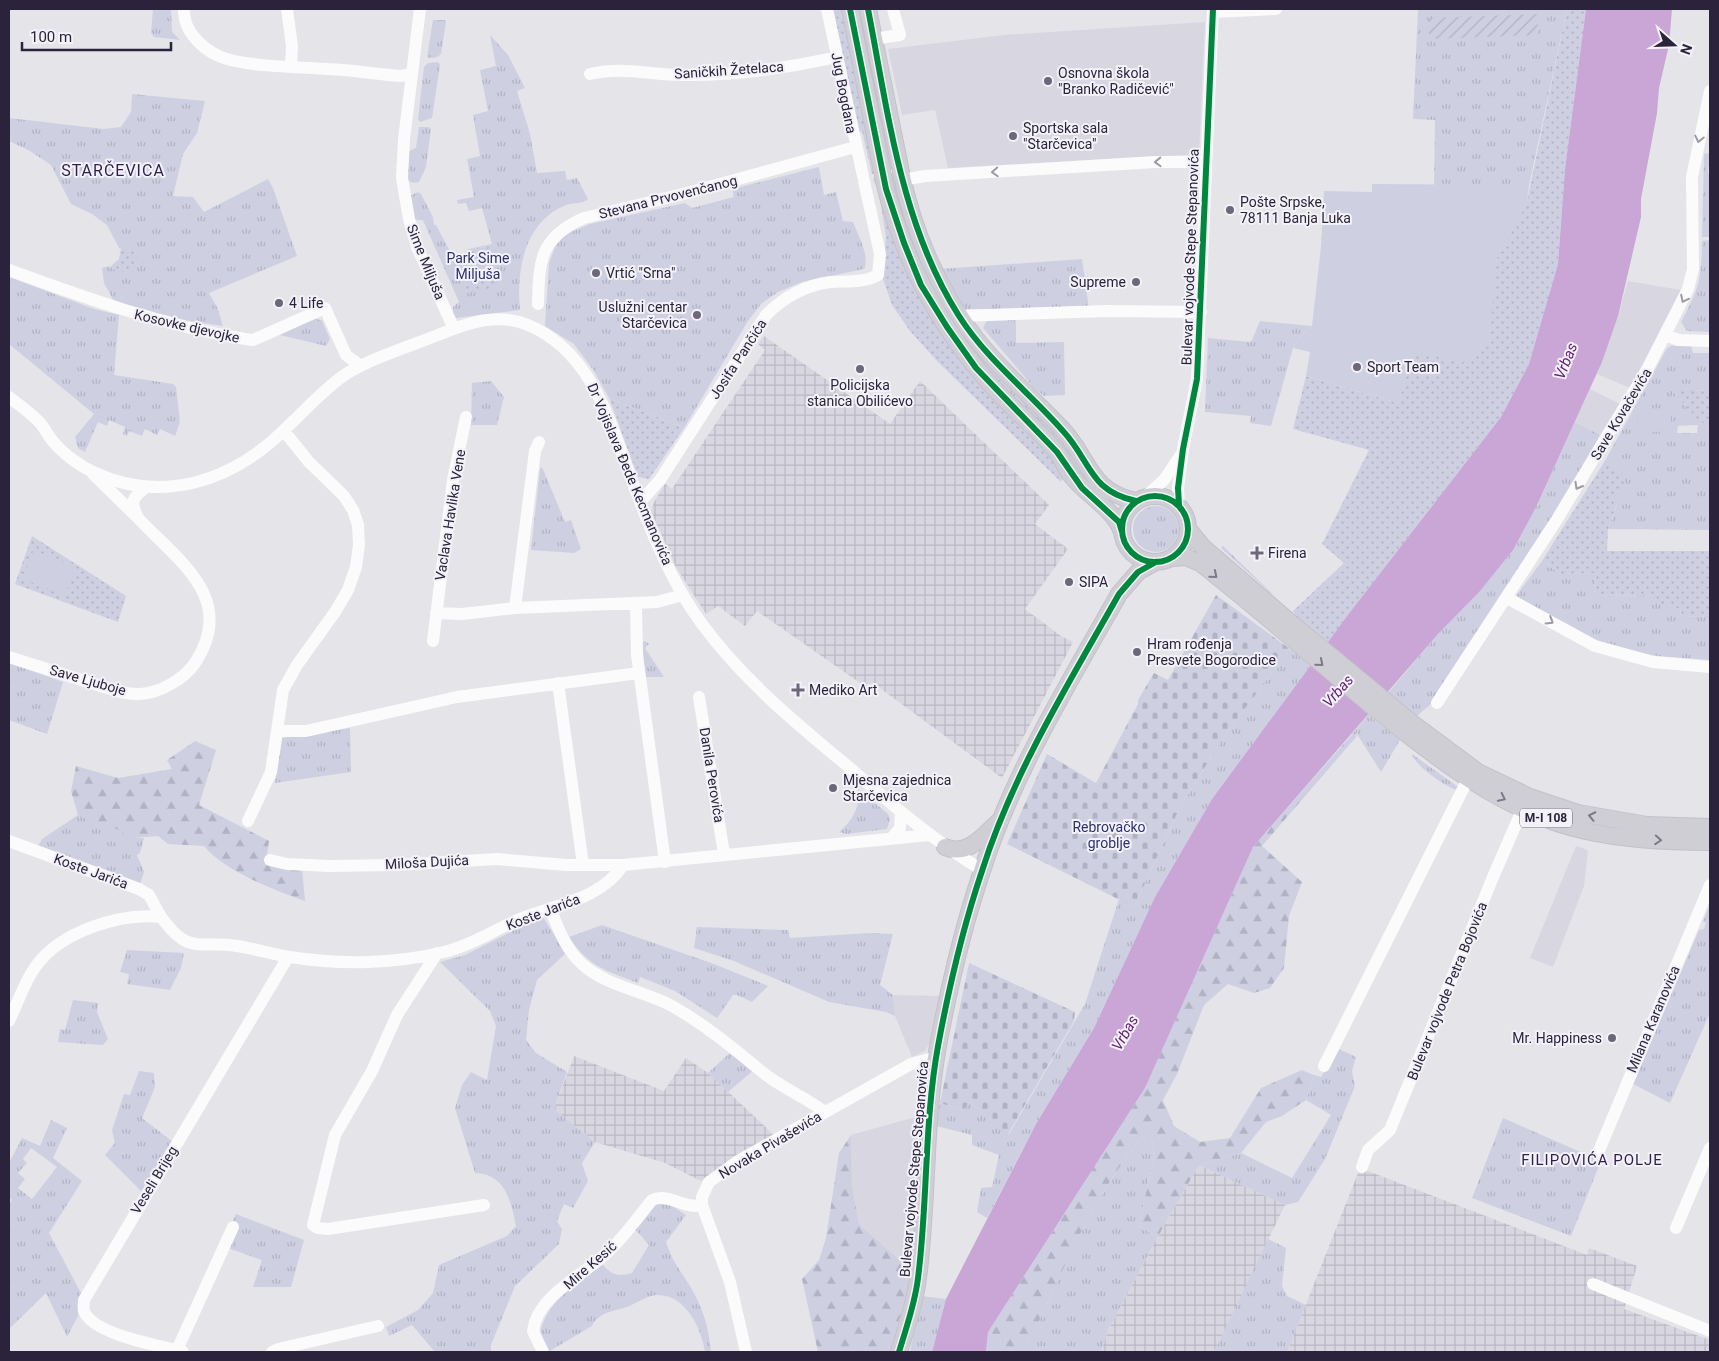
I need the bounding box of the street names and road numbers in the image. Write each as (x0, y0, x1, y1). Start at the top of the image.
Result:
street label: Jug Bogdana (828, 51, 860, 135)
street label: Saničkih Žetelaca (674, 57, 784, 82)
street label: Bulevar vojvode Stepe Stepanovića (1178, 148, 1202, 366)
street label: Stevana Prvovenčanog (597, 172, 739, 222)
street label: Sime Miljuša (404, 222, 448, 302)
street label: Kosovke djevojke (133, 306, 241, 346)
street label: Josifa Pančića (706, 316, 770, 402)
street label: Save Kovačevića (1587, 365, 1655, 463)
street label: Dr Vojislava Đede Kecmanovića (584, 381, 676, 567)
street label: Vaclava Havlika Vene (432, 448, 468, 582)
street label: Save Ljuboje (48, 661, 128, 699)
street label: Danila Perovića (697, 726, 727, 824)
road number: M-I 108 (1520, 808, 1572, 828)
street label: Koste Jarića (52, 850, 130, 892)
street label: Miloša Dujića (385, 852, 469, 872)
street label: Koste Jarića (504, 891, 582, 933)
street label: Bulevar vojvode Petra Bojovića (1404, 900, 1490, 1082)
street label: Milana Karanovića (1623, 963, 1683, 1075)
street label: Bulevar vojvode Stepe Stepanovića (897, 1060, 931, 1278)
street label: Novaka Pivaševića (716, 1108, 824, 1182)
street label: Veseli Brijeg (127, 1143, 181, 1217)
street label: Mire Kesić (560, 1238, 620, 1292)

